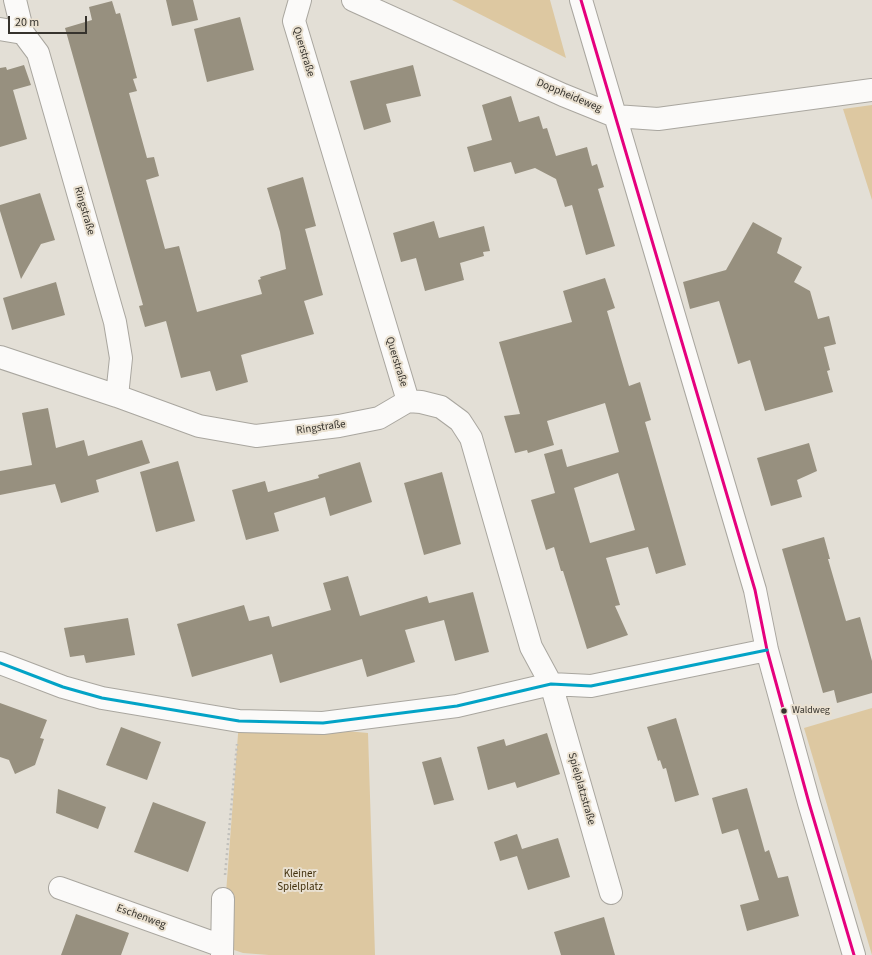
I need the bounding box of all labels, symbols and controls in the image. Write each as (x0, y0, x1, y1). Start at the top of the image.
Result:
scale bar (10, 8, 89, 34)
text: 20 m (15, 14, 39, 31)
street label: Querstraße (289, 25, 317, 79)
street label: Doppheideweg (534, 76, 604, 116)
street label: Ringstraße (71, 185, 97, 237)
street label: Querstraße (382, 335, 410, 389)
street label: Ringstraße (296, 418, 346, 438)
place label: Waldweg (792, 705, 830, 717)
marker: Waldweg (779, 706, 789, 716)
street label: Spielplatzstraße (564, 751, 598, 827)
park label: Kleiner Spielplatz (277, 868, 323, 894)
street label: Eschenweg (114, 902, 168, 932)

